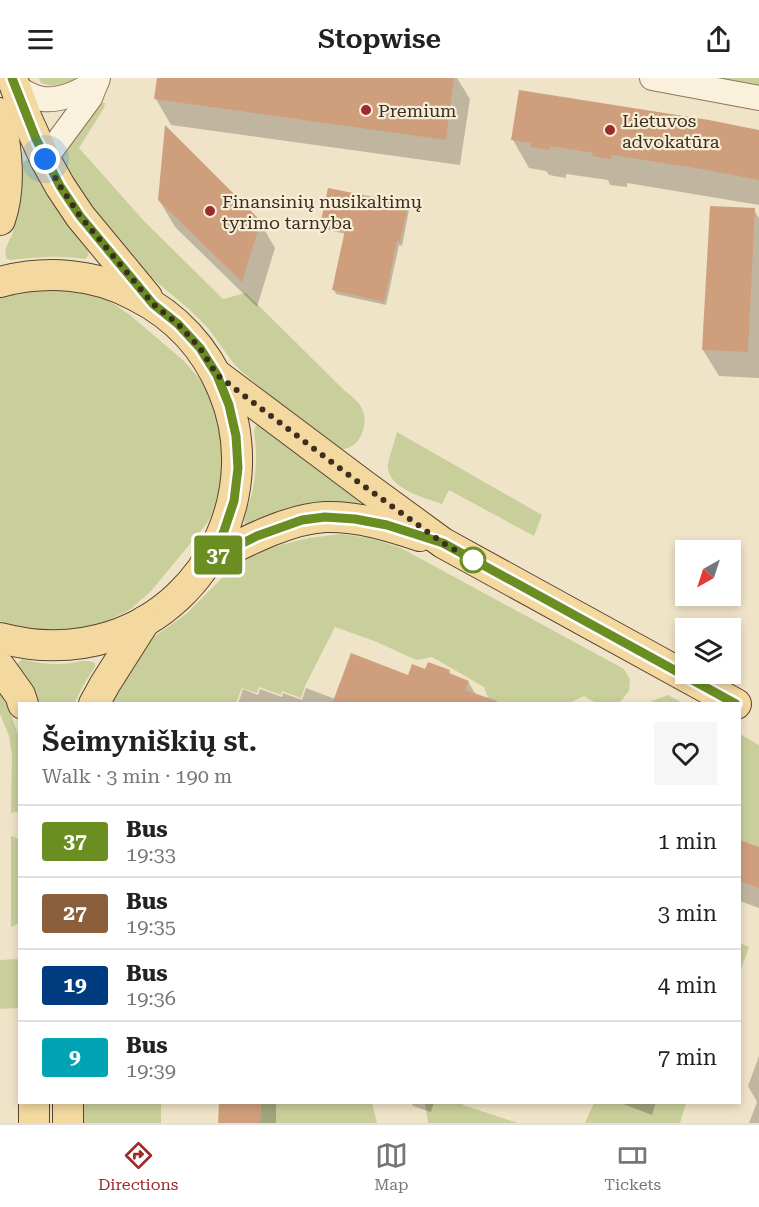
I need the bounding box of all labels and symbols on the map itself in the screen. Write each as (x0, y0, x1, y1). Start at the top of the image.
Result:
place label: Premium (378, 100, 457, 121)
marker: Premium (359, 103, 373, 117)
place label: Lietuvos advokatūra (622, 110, 720, 152)
marker: Lietuvos advokatūra (603, 123, 617, 137)
your location (30, 144, 60, 174)
place label: Finansinių nusikaltimų tyrimo tarnyba (222, 191, 422, 233)
marker: Finansinių nusikaltimų tyrimo tarnyba (203, 204, 217, 218)
line badge: 37 (191, 536, 245, 574)
north arrow (675, 540, 741, 606)
unlabelled marker (460, 547, 486, 573)

